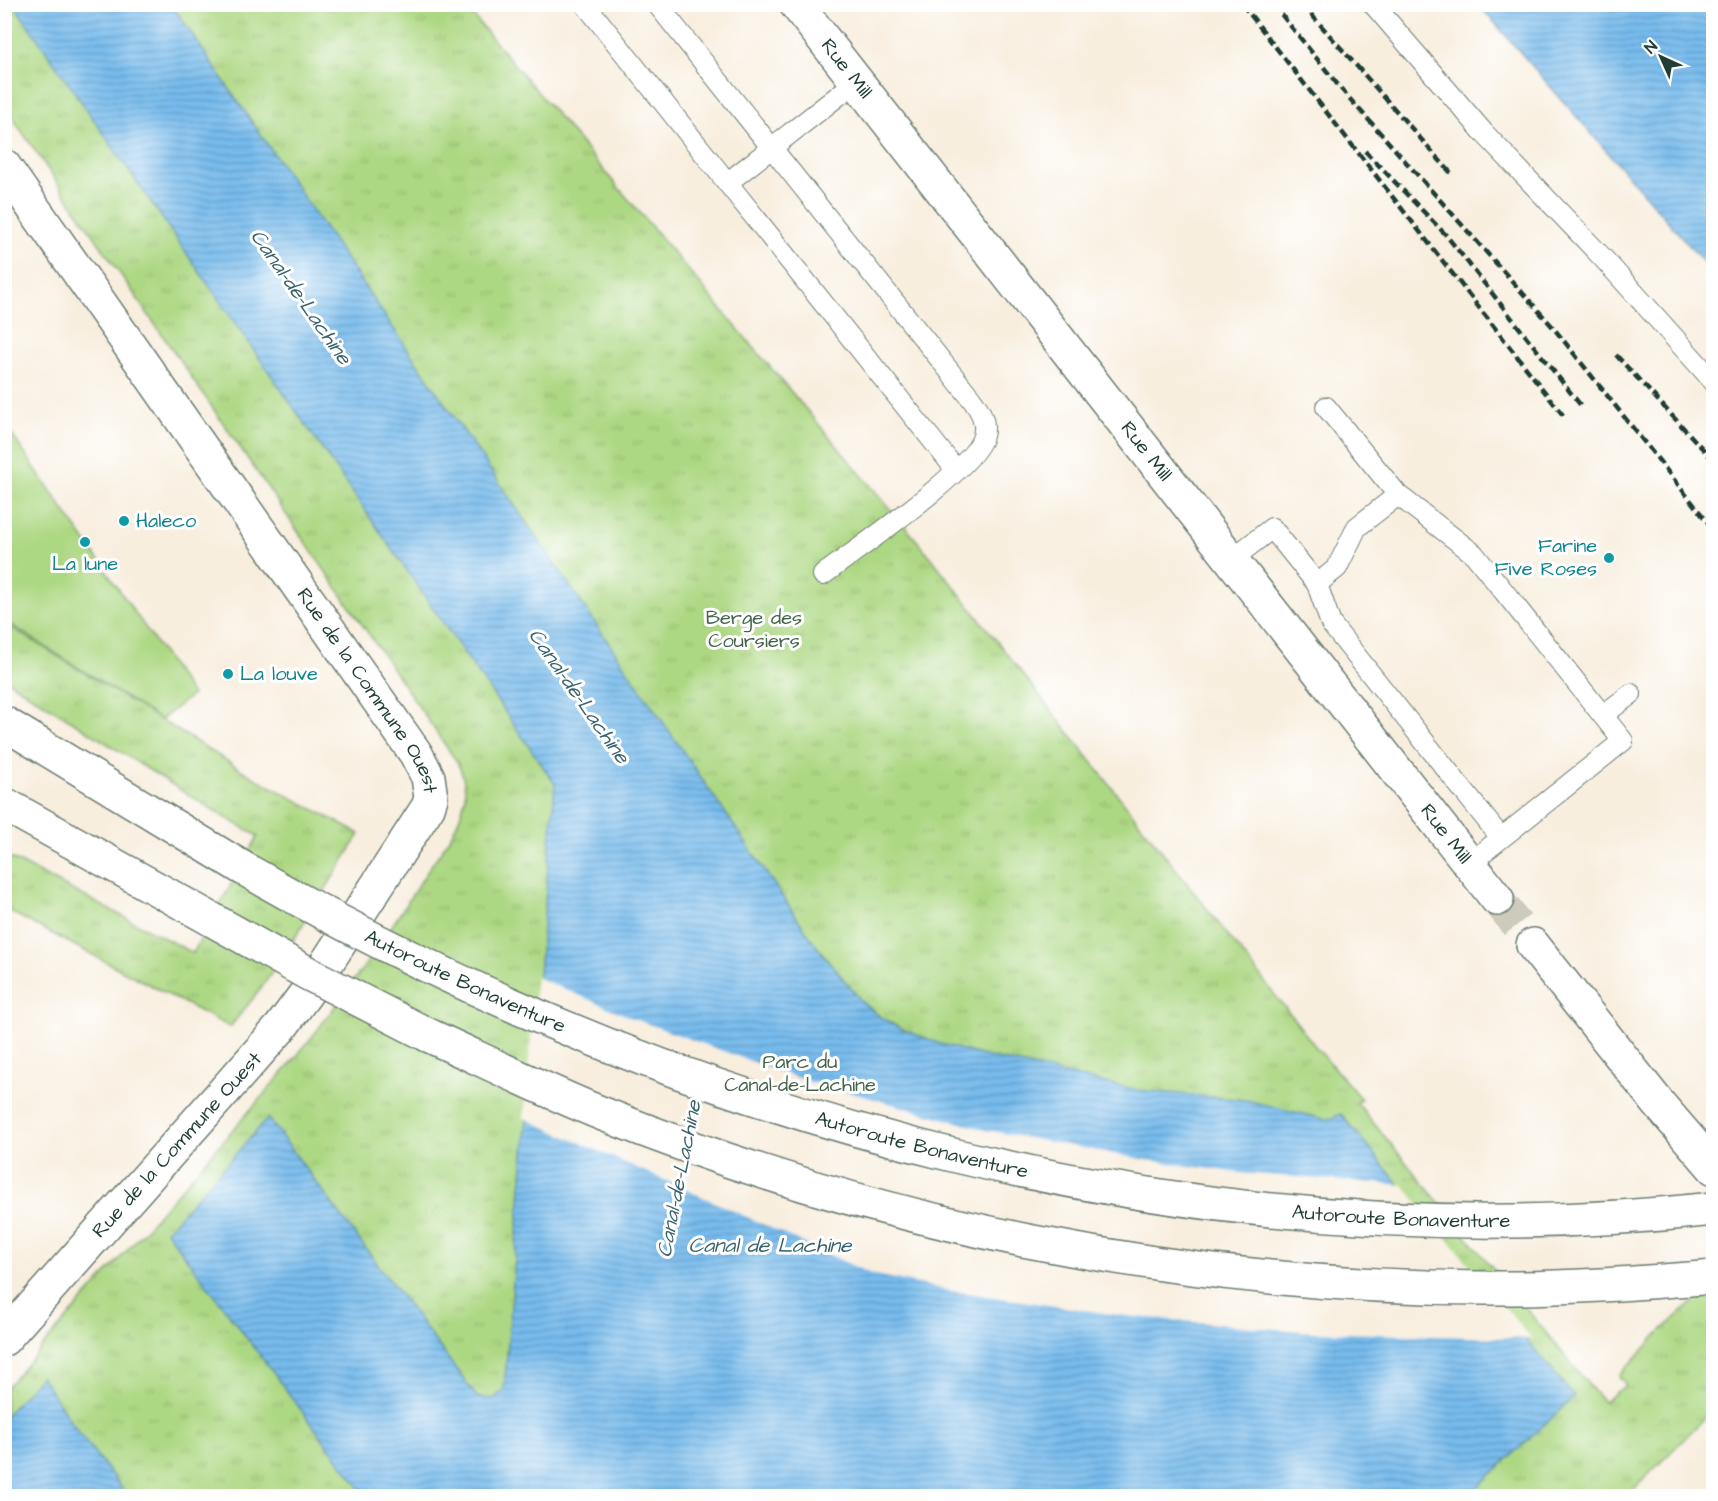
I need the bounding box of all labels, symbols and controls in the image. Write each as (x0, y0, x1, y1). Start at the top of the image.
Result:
north arrow (1631, 27, 1691, 87)
street label: Rue Mill (814, 33, 879, 104)
text: N (1640, 36, 1662, 58)
water label: Canal-de-Lachine (243, 223, 359, 372)
street label: Rue Mill (1114, 415, 1179, 487)
place label: Haleco (136, 507, 196, 535)
marker: Haleco (117, 514, 131, 528)
place label: Farine Five Roses (1495, 532, 1597, 583)
marker: La lune (78, 535, 92, 549)
place label: La lune (52, 550, 118, 578)
marker: Farine Five Roses (1602, 551, 1616, 565)
street label: Rue de la Commune Ouest (290, 582, 444, 795)
park label: Berge des Coursiers (706, 604, 802, 655)
water label: Canal-de-Lachine (521, 622, 637, 771)
place label: La louve (240, 660, 318, 688)
marker: La louve (221, 667, 235, 681)
street label: Rue Mill (1414, 798, 1478, 870)
street label: Autoroute Bonaventure (360, 923, 570, 1040)
street label: Rue de la Commune Ouest (86, 1046, 268, 1244)
park label: Parc du Canal-de-Lachine (724, 1048, 876, 1099)
water label: Canal-de-Lachine (650, 1097, 709, 1260)
street label: Autoroute Bonaventure (812, 1104, 1031, 1186)
street label: Autoroute Bonaventure (1291, 1198, 1511, 1235)
water label: Canal de Lachine (689, 1231, 853, 1260)

